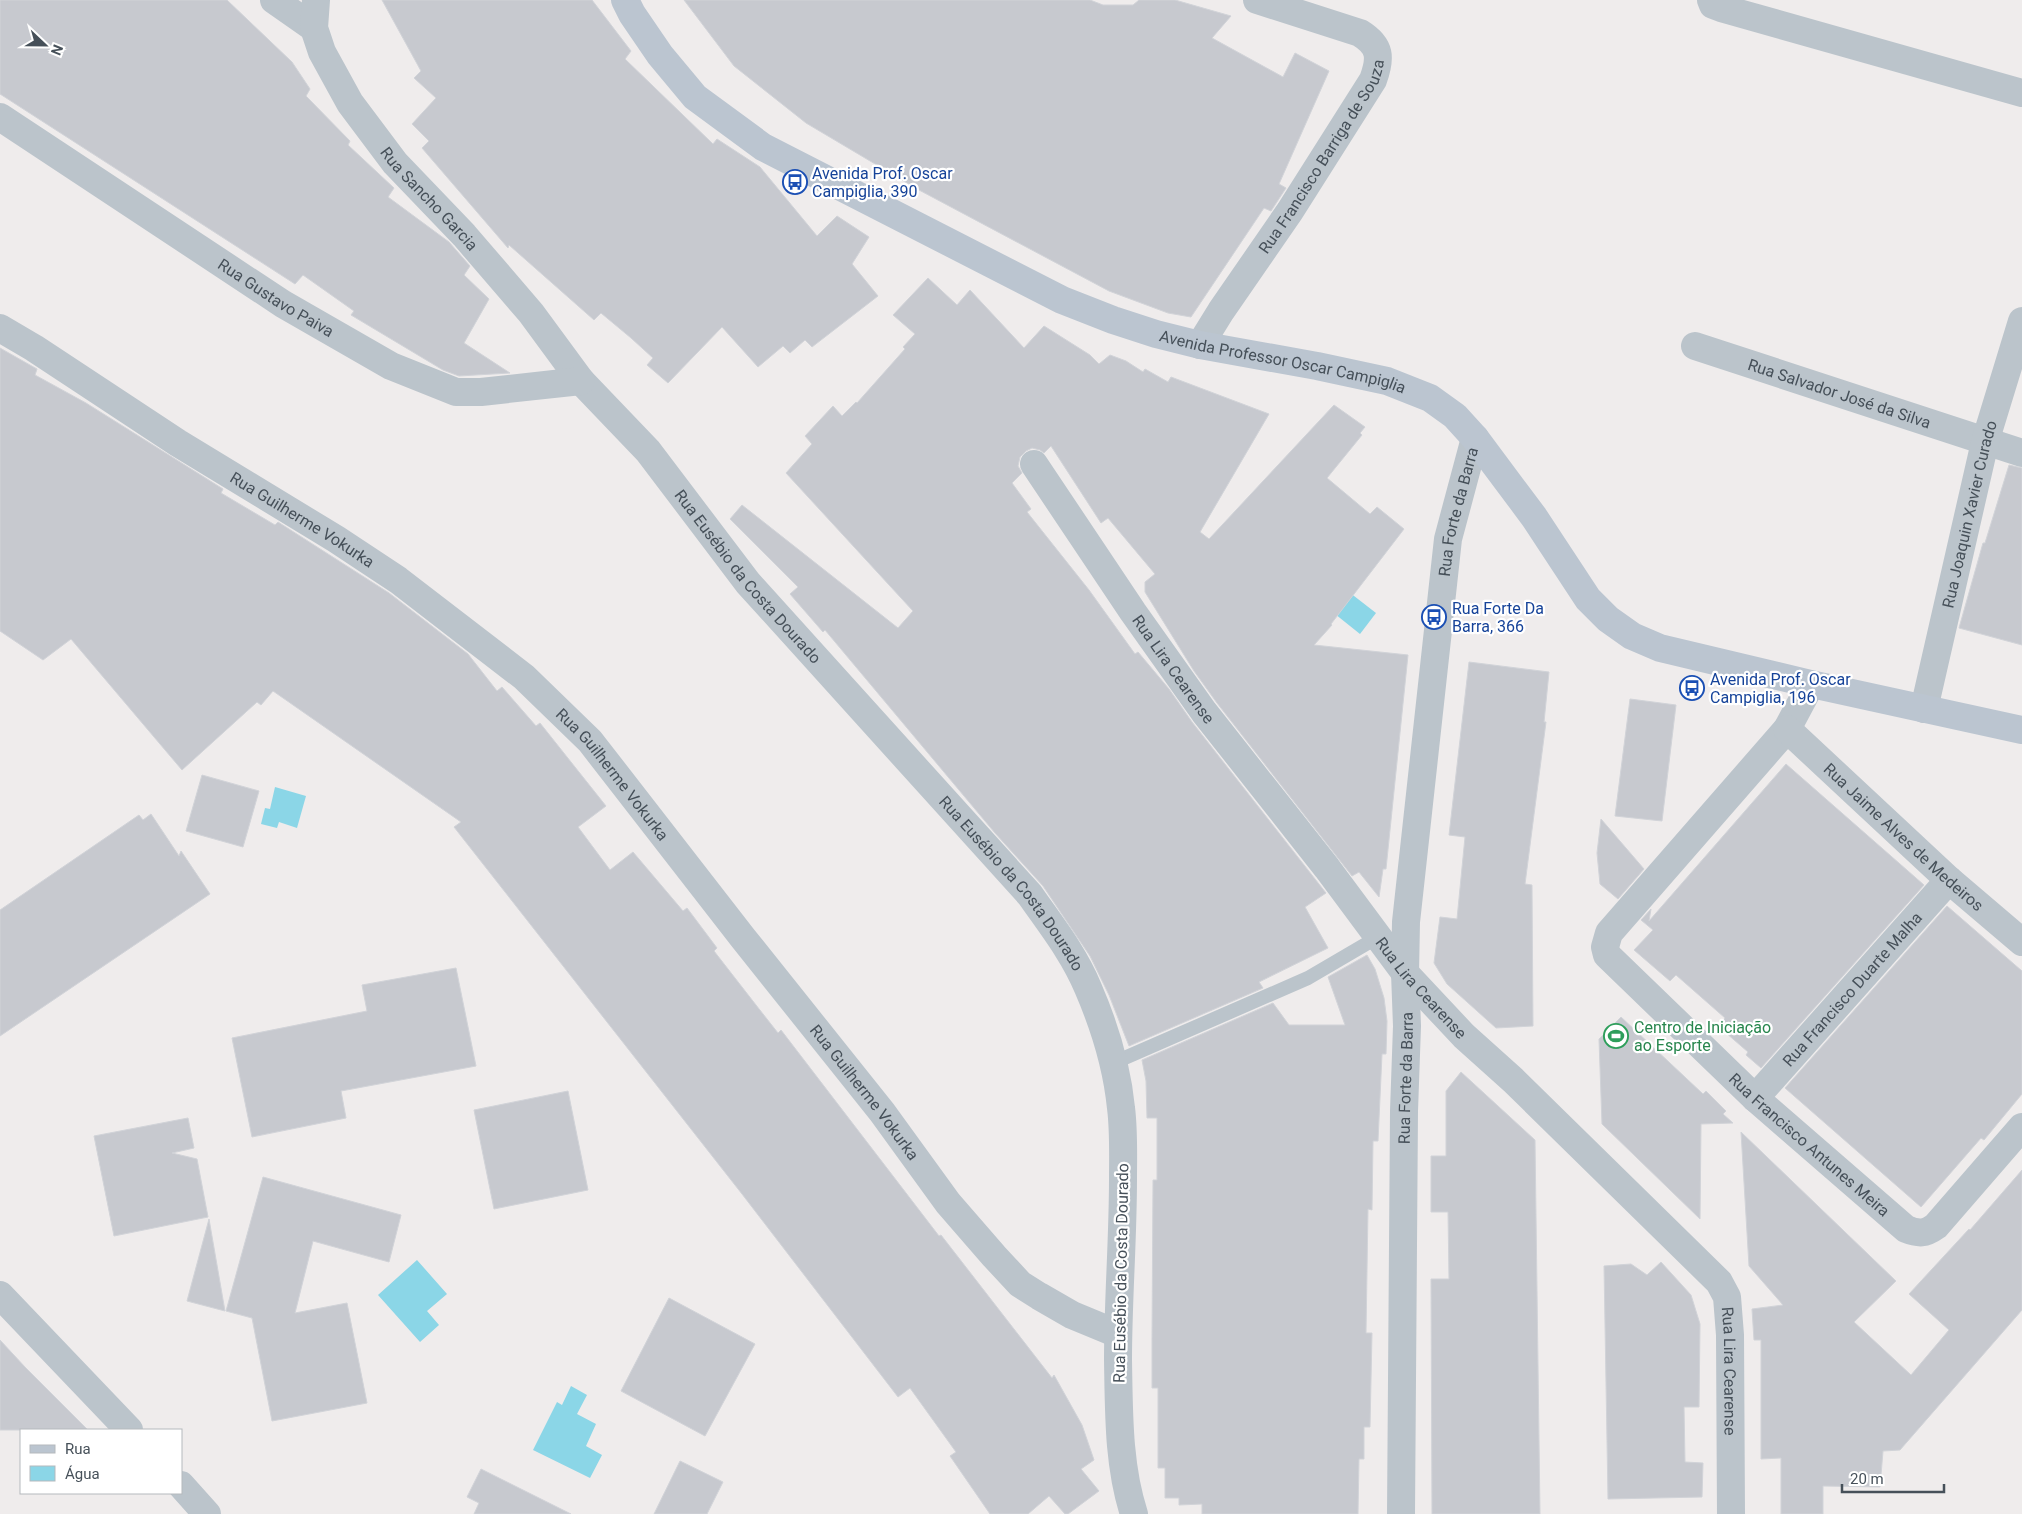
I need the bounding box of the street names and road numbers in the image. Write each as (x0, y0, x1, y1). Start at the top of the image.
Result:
street label: Rua Francisco Barriga de Souza (1254, 58, 1388, 257)
street label: Rua Sancho Garcia (377, 143, 482, 254)
street label: Rua Gustavo Paiva (215, 254, 337, 341)
street label: Avenida Professor Oscar Campiglia (1158, 326, 1409, 397)
street label: Rua Salvador José da Silva (1746, 354, 1933, 432)
street label: Rua Joaquin Xavier Curado (1938, 418, 2001, 610)
street label: Rua Forte da Barra (1434, 445, 1482, 577)
street label: Rua Guilherme Vokurka (227, 468, 378, 571)
street label: Rua Eusébio da Costa Dourado (671, 486, 825, 667)
street label: Rua Lira Cearense (1129, 611, 1219, 727)
street label: Rua Guilherme Vokurka (552, 704, 673, 844)
street label: Rua Jaime Alves de Medeiros (1820, 759, 1988, 915)
street label: Rua Eusébio da Costa Dourado (936, 792, 1088, 974)
street label: Rua Francisco Duarte Malha (1778, 908, 1926, 1070)
street label: Rua Lira Cearense (1372, 933, 1471, 1042)
street label: Rua Forte da Barra (1394, 1012, 1417, 1144)
street label: Rua Guilherme Vokurka (806, 1021, 923, 1164)
street label: Rua Francisco Antunes Meira (1725, 1069, 1894, 1220)
street label: Rua Eusébio da Costa Dourado (1110, 1163, 1132, 1383)
street label: Rua Lira Cearense (1718, 1306, 1740, 1435)

